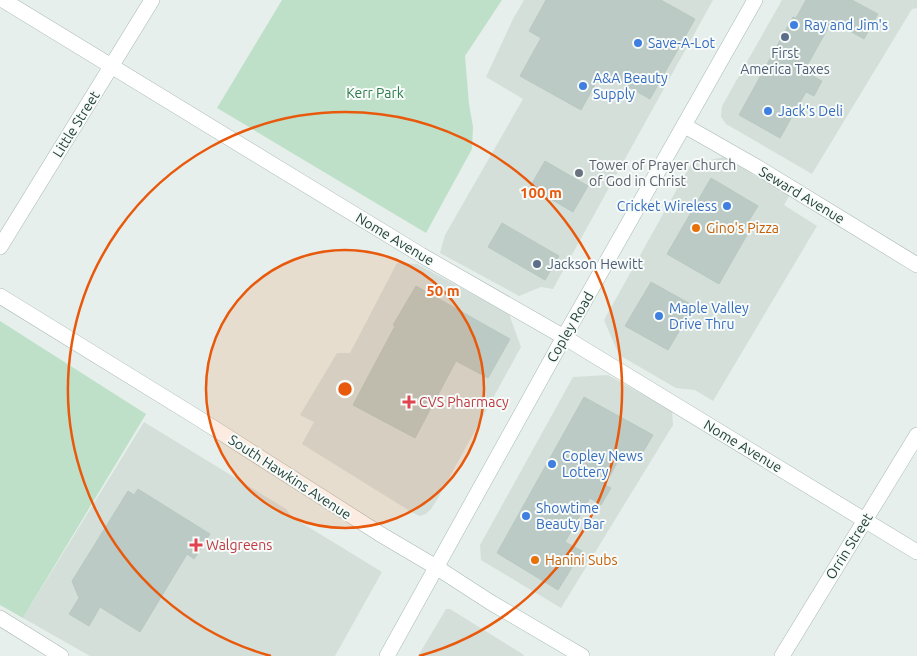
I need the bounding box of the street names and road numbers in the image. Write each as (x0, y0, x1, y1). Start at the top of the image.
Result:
street label: Little Street (49, 87, 103, 160)
street label: Seward Avenue (756, 163, 848, 227)
street label: Nome Avenue (353, 209, 437, 269)
street label: Copley Road (543, 289, 597, 365)
street label: Nome Avenue (701, 416, 785, 476)
street label: South Hawkins Avenue (226, 431, 354, 523)
street label: Orrin Street (822, 509, 876, 582)

